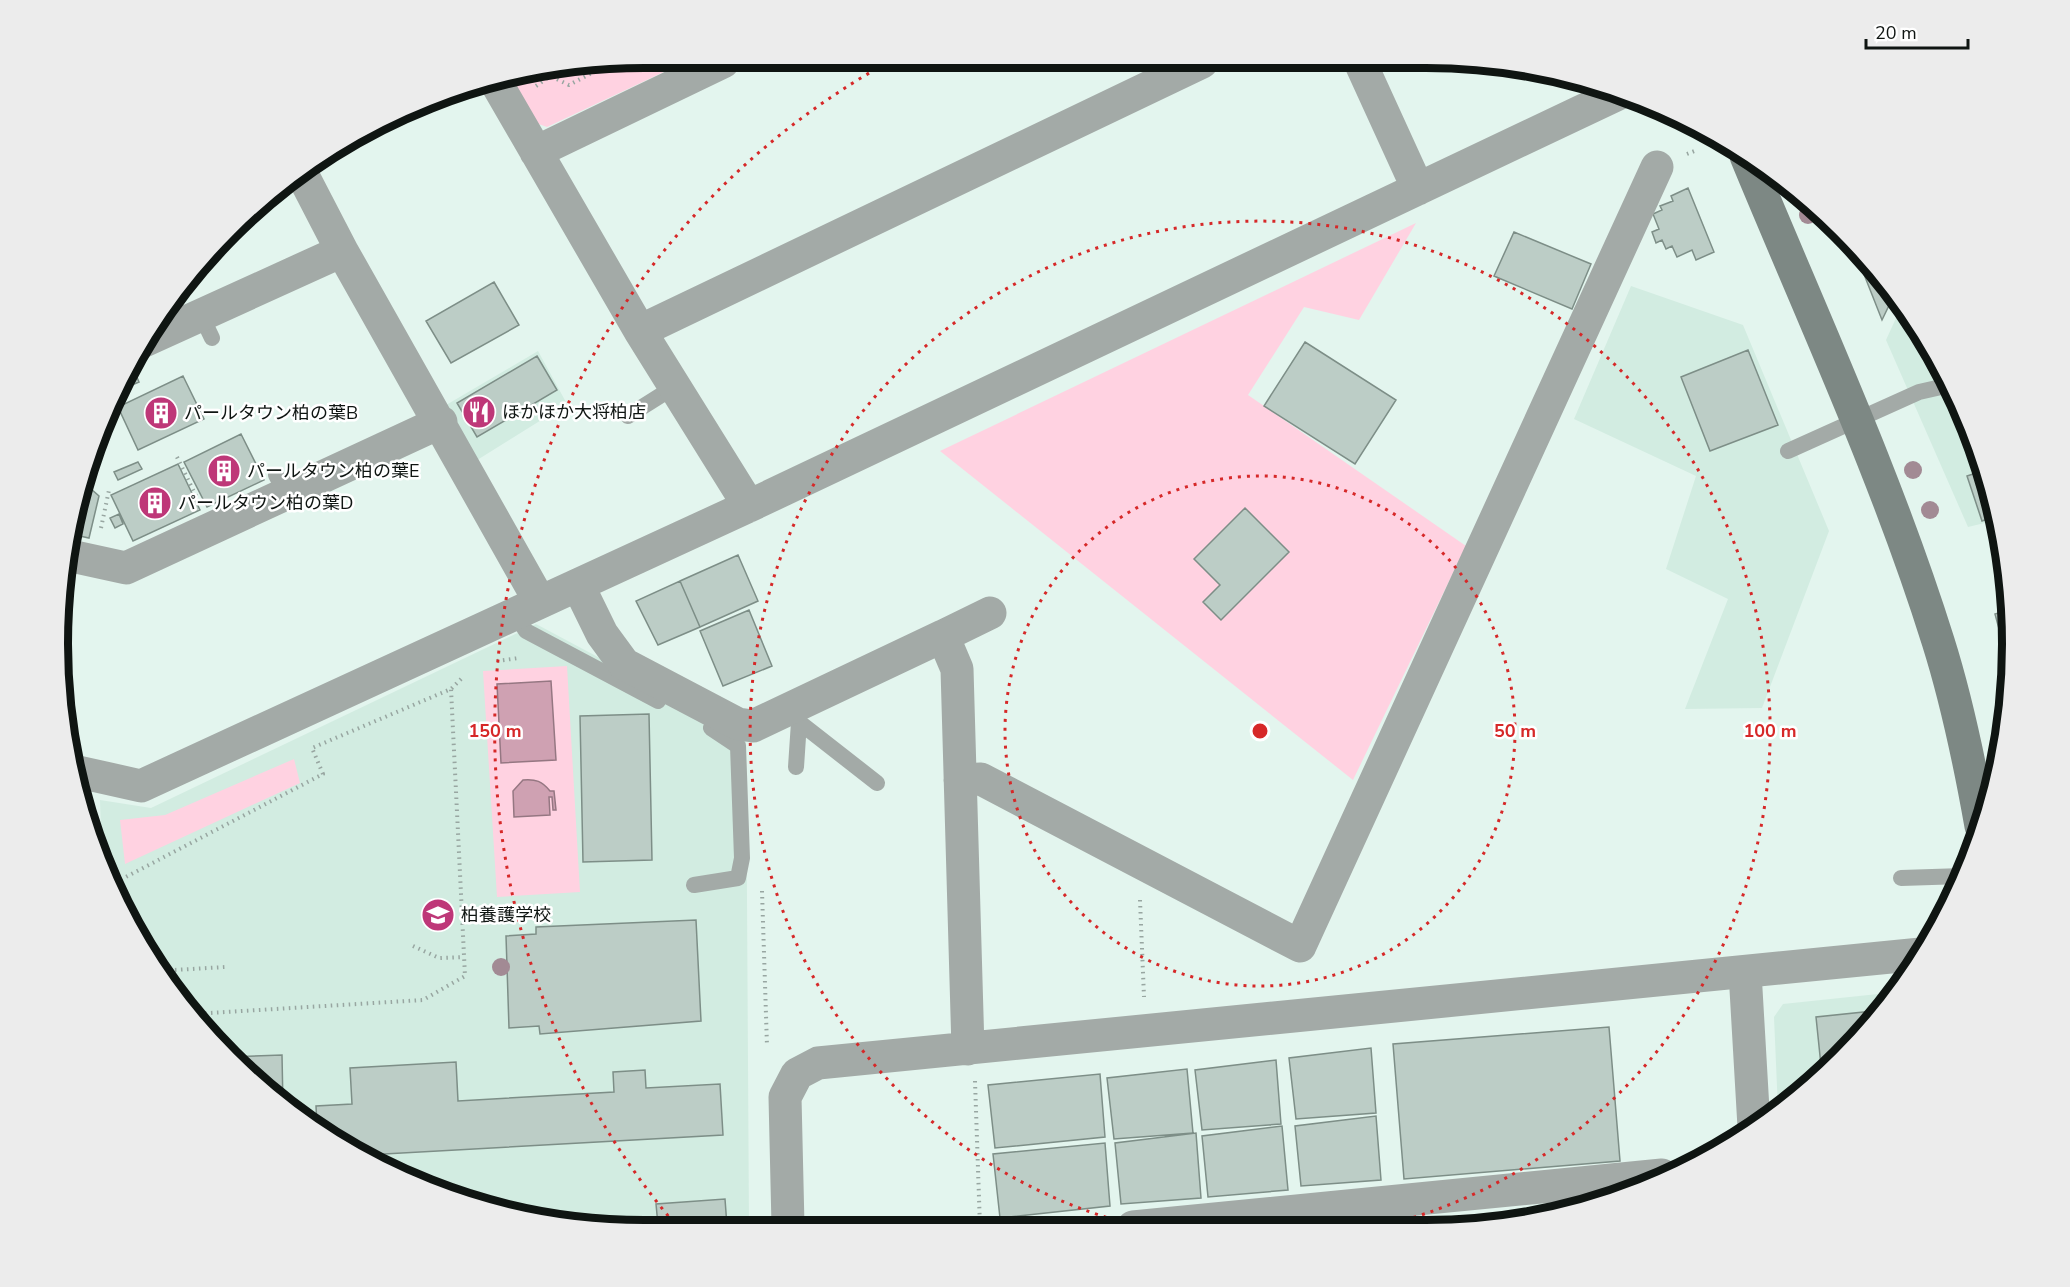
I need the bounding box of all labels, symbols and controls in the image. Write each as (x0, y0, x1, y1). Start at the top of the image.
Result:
scale bar (1866, 12, 1968, 50)
text: 20 m (1875, 21, 1917, 45)
restaurant icon: ほかほか大将柏店 (461, 394, 497, 430)
building icon: パールタウン柏の葉B (143, 395, 179, 431)
place label: ほかほか大将柏店 (502, 400, 646, 424)
place label: パールタウン柏の葉B (184, 401, 358, 425)
building icon: パールタウン柏の葉E (206, 453, 242, 489)
place label: パールタウン柏の葉E (247, 459, 420, 483)
building icon: パールタウン柏の葉D (137, 485, 173, 521)
place label: パールタウン柏の葉D (178, 491, 353, 515)
text: 150 m (468, 719, 522, 743)
text: 50 m (1494, 719, 1536, 743)
text: 100 m (1743, 719, 1797, 743)
centre of rings (1250, 721, 1270, 741)
school or university icon: 柏養護学校 (420, 897, 456, 933)
place label: 柏養護学校 (461, 903, 551, 927)

